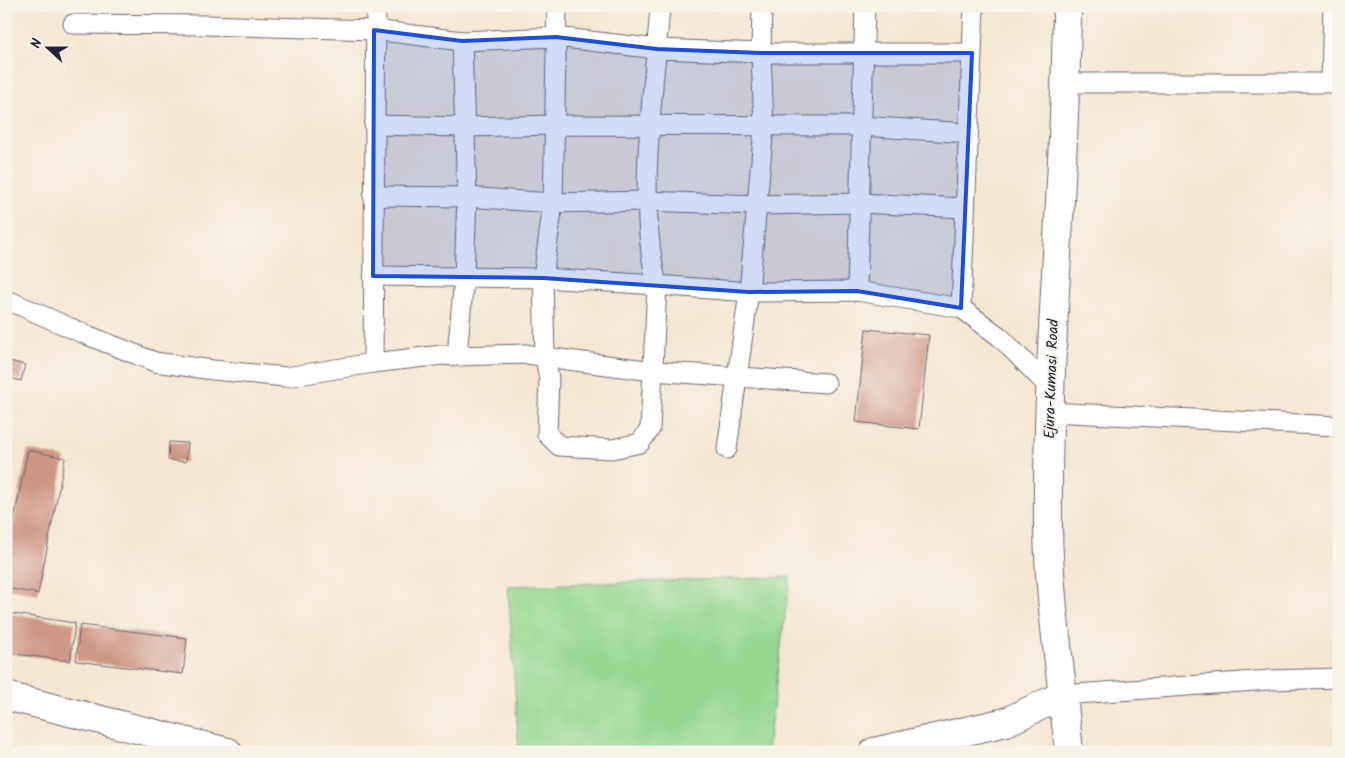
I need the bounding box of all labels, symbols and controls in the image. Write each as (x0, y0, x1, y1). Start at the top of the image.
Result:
north arrow (22, 22, 72, 72)
text: N (25, 35, 49, 52)
street label: Ejura-Kumasi Road (1038, 318, 1066, 439)

